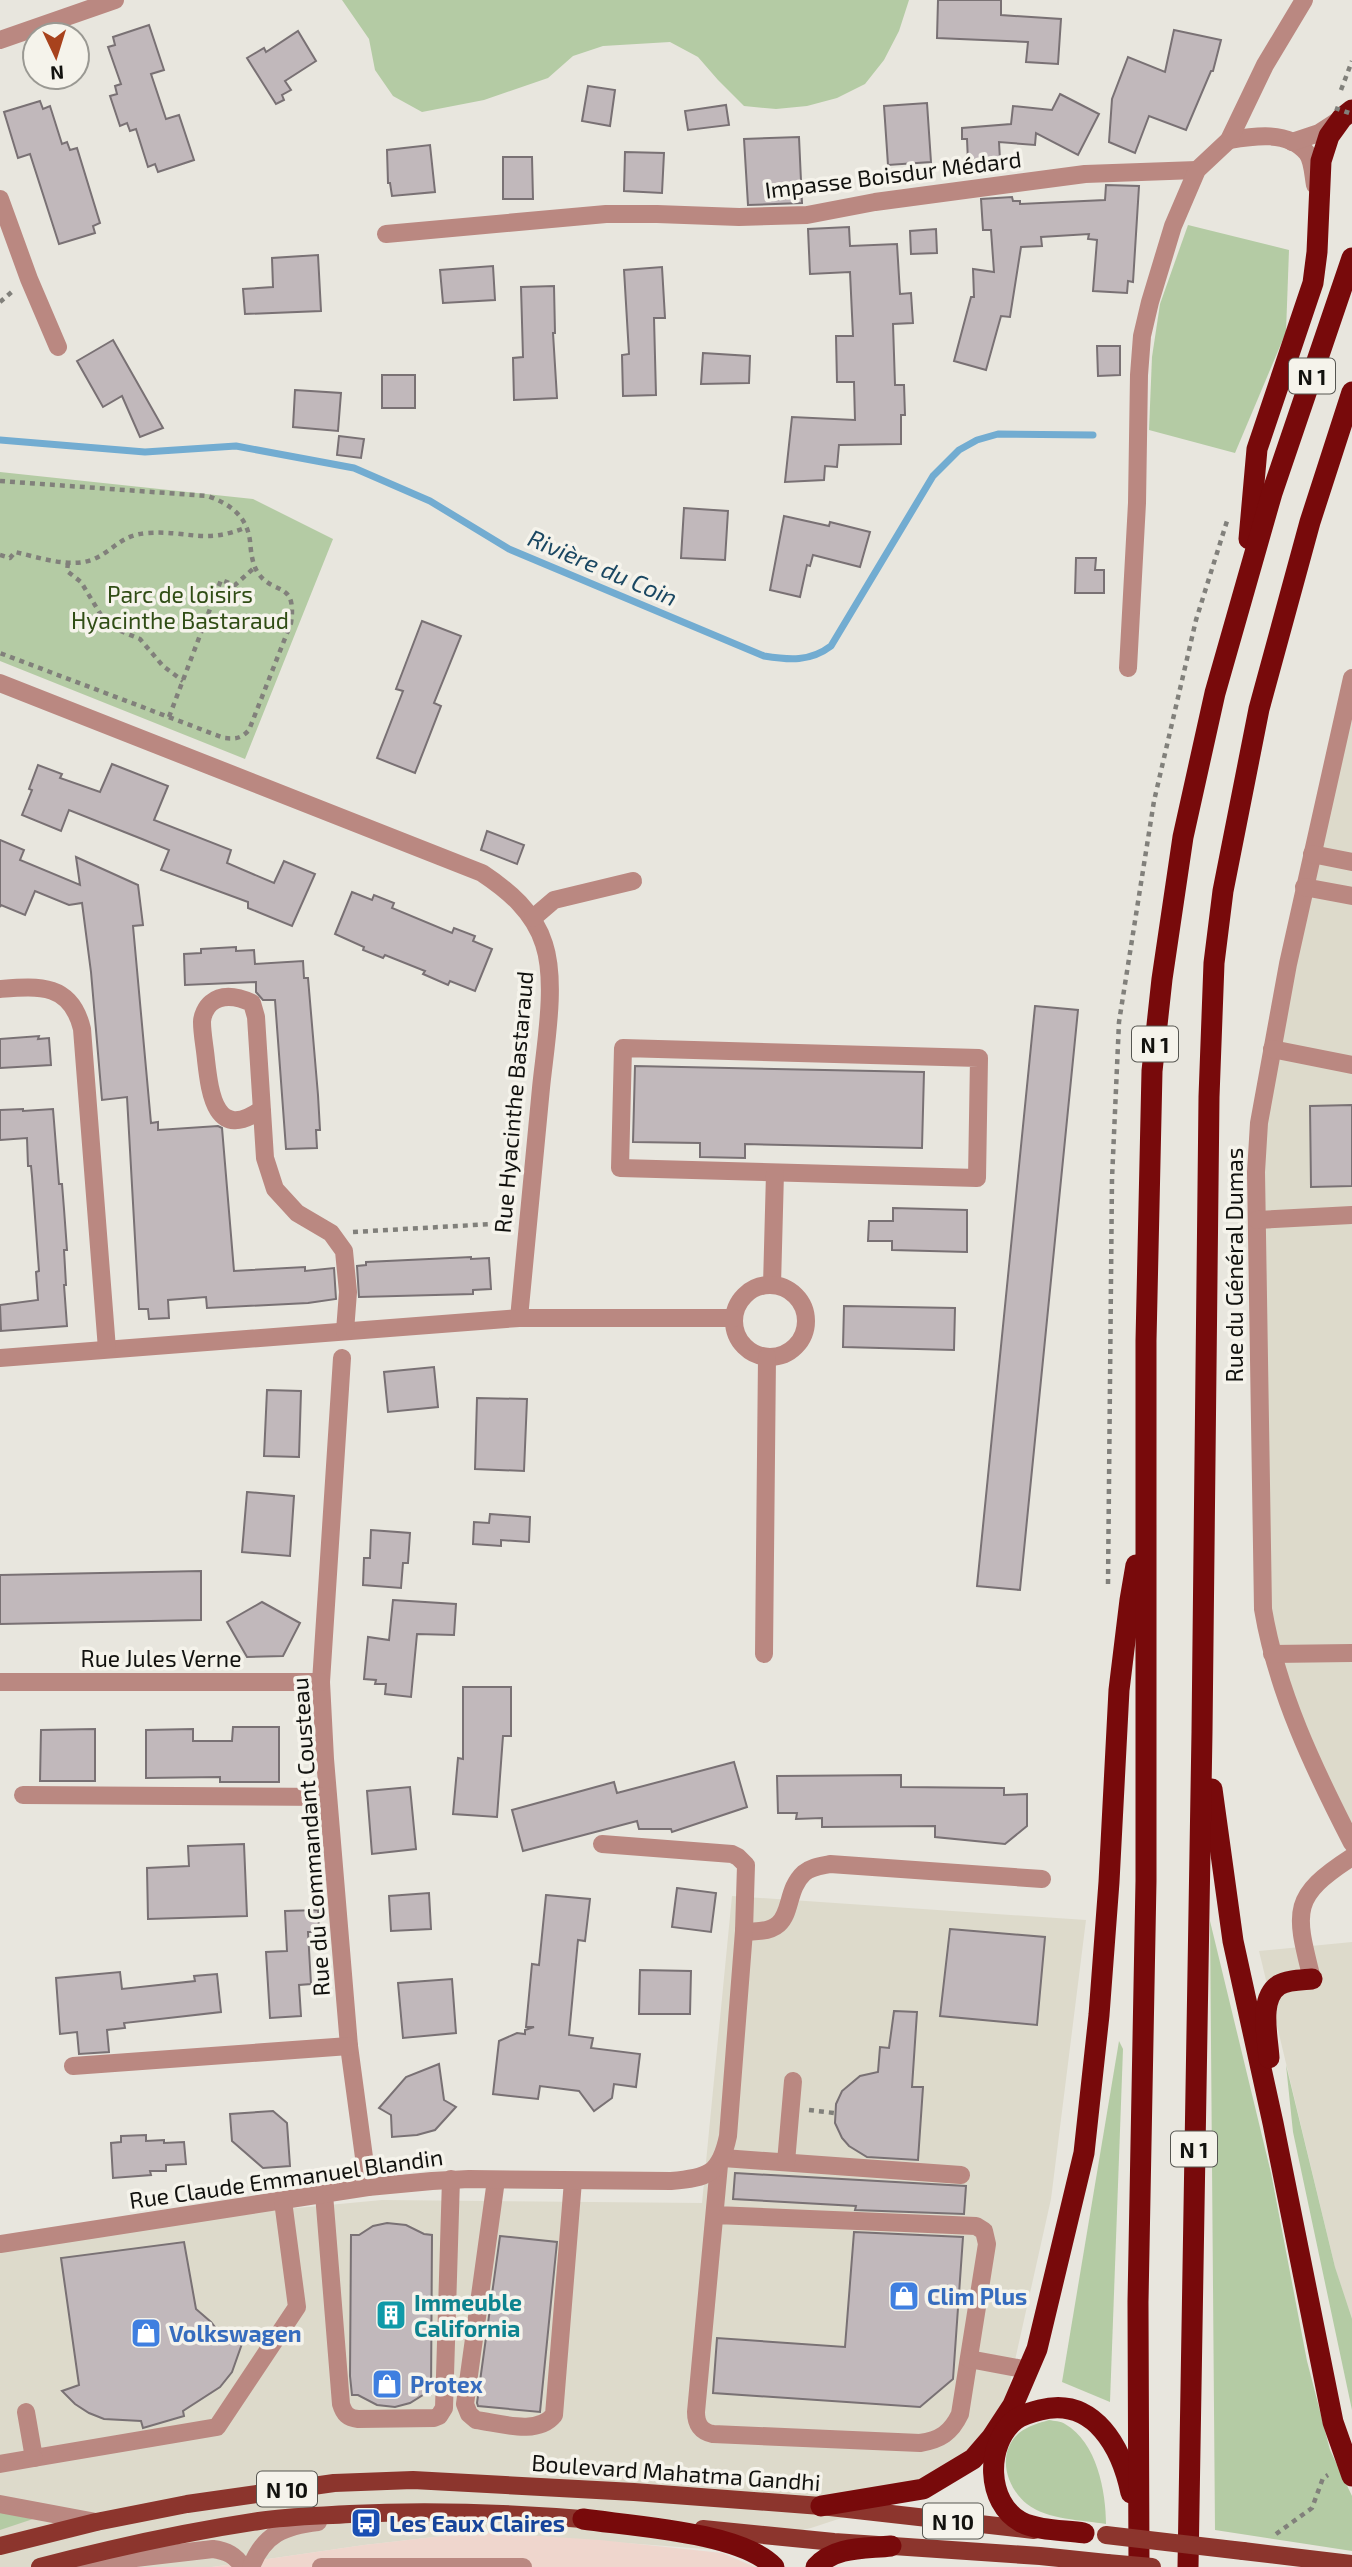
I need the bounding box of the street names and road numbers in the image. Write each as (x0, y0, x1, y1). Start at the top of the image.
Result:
street label: Impasse Boisdur Médard (763, 144, 1023, 204)
road number: N 1 (1289, 358, 1335, 394)
street label: Rue Hyacinthe Bastaraud (488, 970, 538, 1234)
road number: N 1 (1132, 1026, 1178, 1062)
street label: Rue du Général Dumas (1220, 1148, 1248, 1382)
street label: Rue Jules Verne (80, 1644, 242, 1672)
street label: Rue du Commandant Cousteau (285, 1677, 335, 1997)
road number: N 1 (1171, 2132, 1217, 2166)
street label: Rue Claude Emmanuel Blandin (127, 2142, 445, 2214)
street label: Boulevard Mahatma Gandhi (531, 2448, 821, 2496)
road number: N 10 (257, 2472, 317, 2506)
road number: N 10 (923, 2504, 983, 2538)

